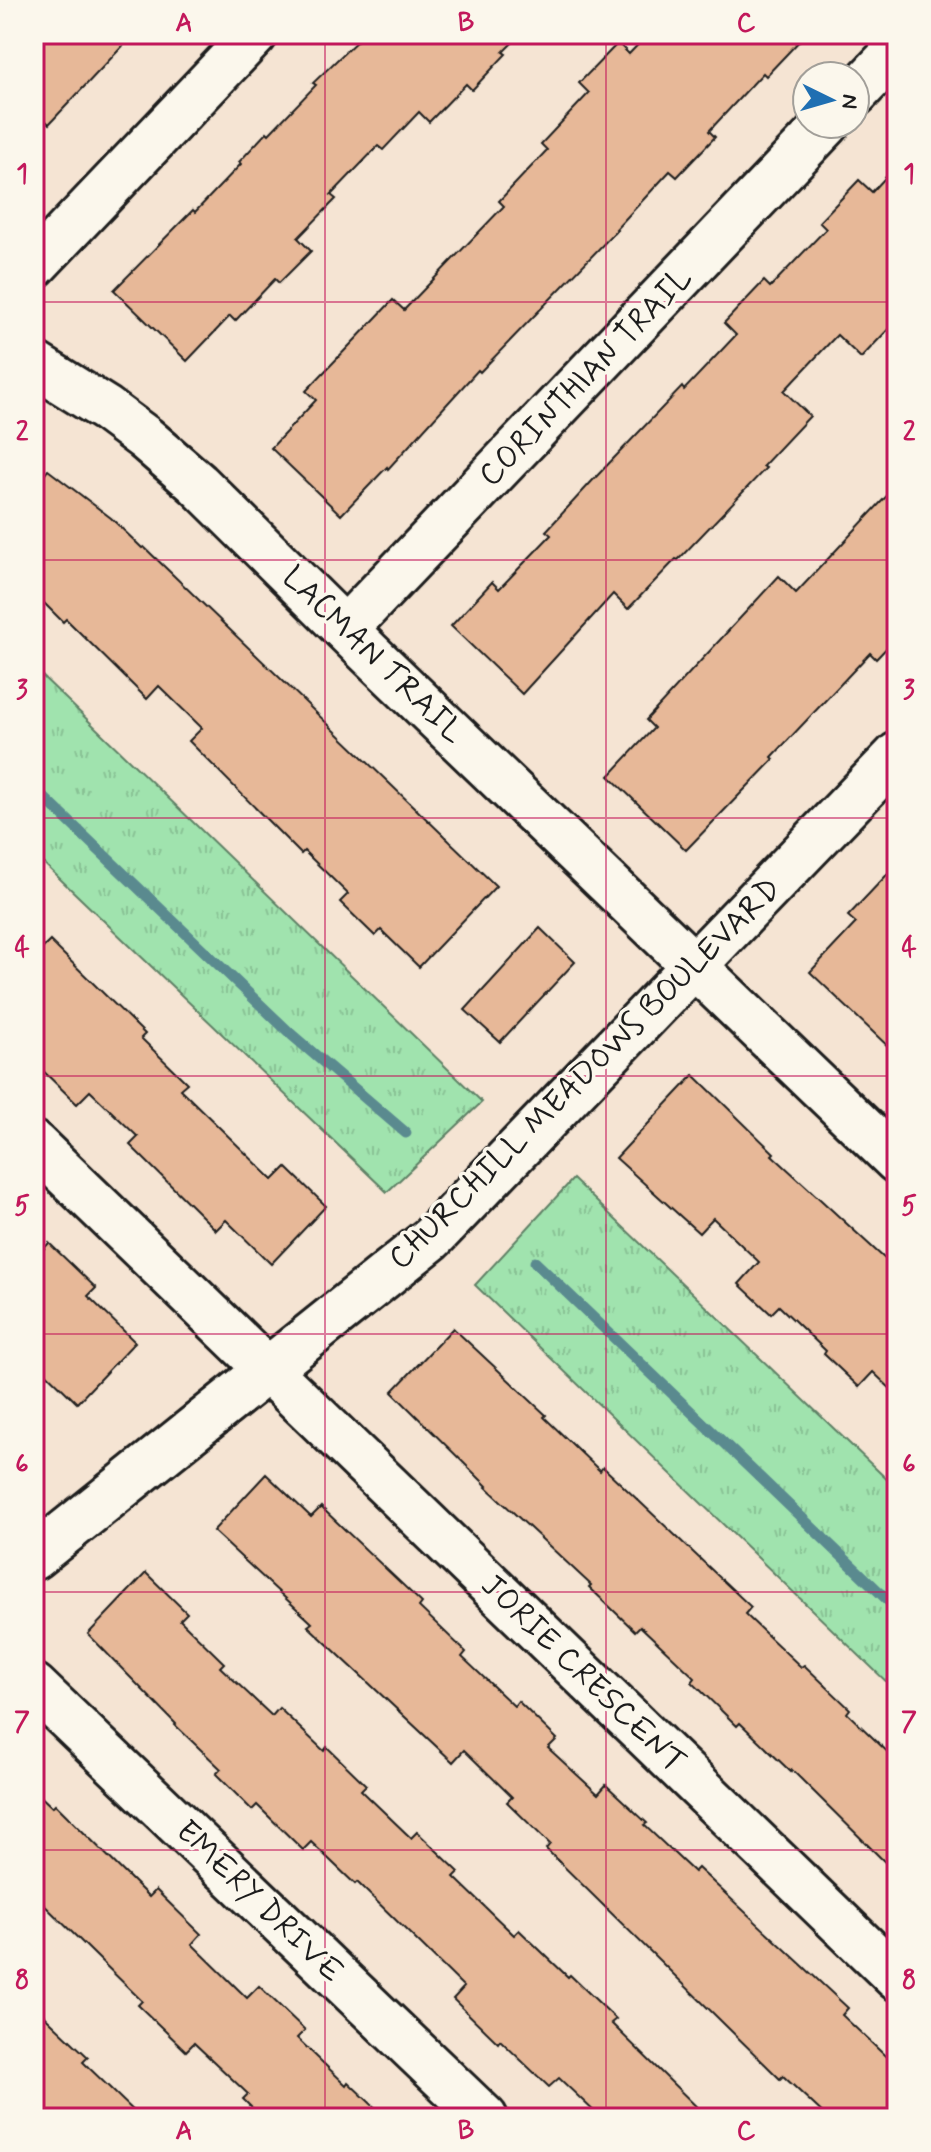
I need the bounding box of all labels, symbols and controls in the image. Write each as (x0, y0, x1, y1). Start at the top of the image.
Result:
text: A (175, 7, 193, 41)
text: B (458, 7, 474, 41)
text: C (737, 7, 756, 41)
north arrow (791, 60, 871, 140)
text: N (834, 93, 864, 110)
text: 1 (16, 158, 28, 192)
text: 1 (903, 158, 915, 192)
street label: CORINTHIAN TRAIL (470, 258, 702, 496)
text: 2 (16, 416, 29, 450)
text: 2 (903, 416, 916, 450)
street label: LACMAN TRAIL (273, 557, 474, 753)
text: 3 (16, 674, 28, 708)
text: 3 (903, 674, 915, 708)
street label: CHURCHILL MEADOWS BOULEVARD (380, 869, 790, 1279)
text: 4 (14, 932, 30, 966)
text: 4 (901, 932, 917, 966)
text: 5 (14, 1190, 30, 1224)
text: 5 (901, 1190, 917, 1224)
text: 6 (15, 1448, 29, 1482)
text: 6 (902, 1448, 916, 1482)
street label: JORIE CRESCENT (471, 1565, 695, 1783)
text: 7 (14, 1706, 30, 1740)
text: 7 (901, 1706, 917, 1740)
street label: EMERY DRIVE (166, 1811, 352, 1993)
text: 8 (15, 1964, 29, 1998)
text: 8 (902, 1964, 916, 1998)
text: A (175, 2115, 193, 2149)
text: B (458, 2115, 474, 2149)
text: C (737, 2115, 756, 2149)

